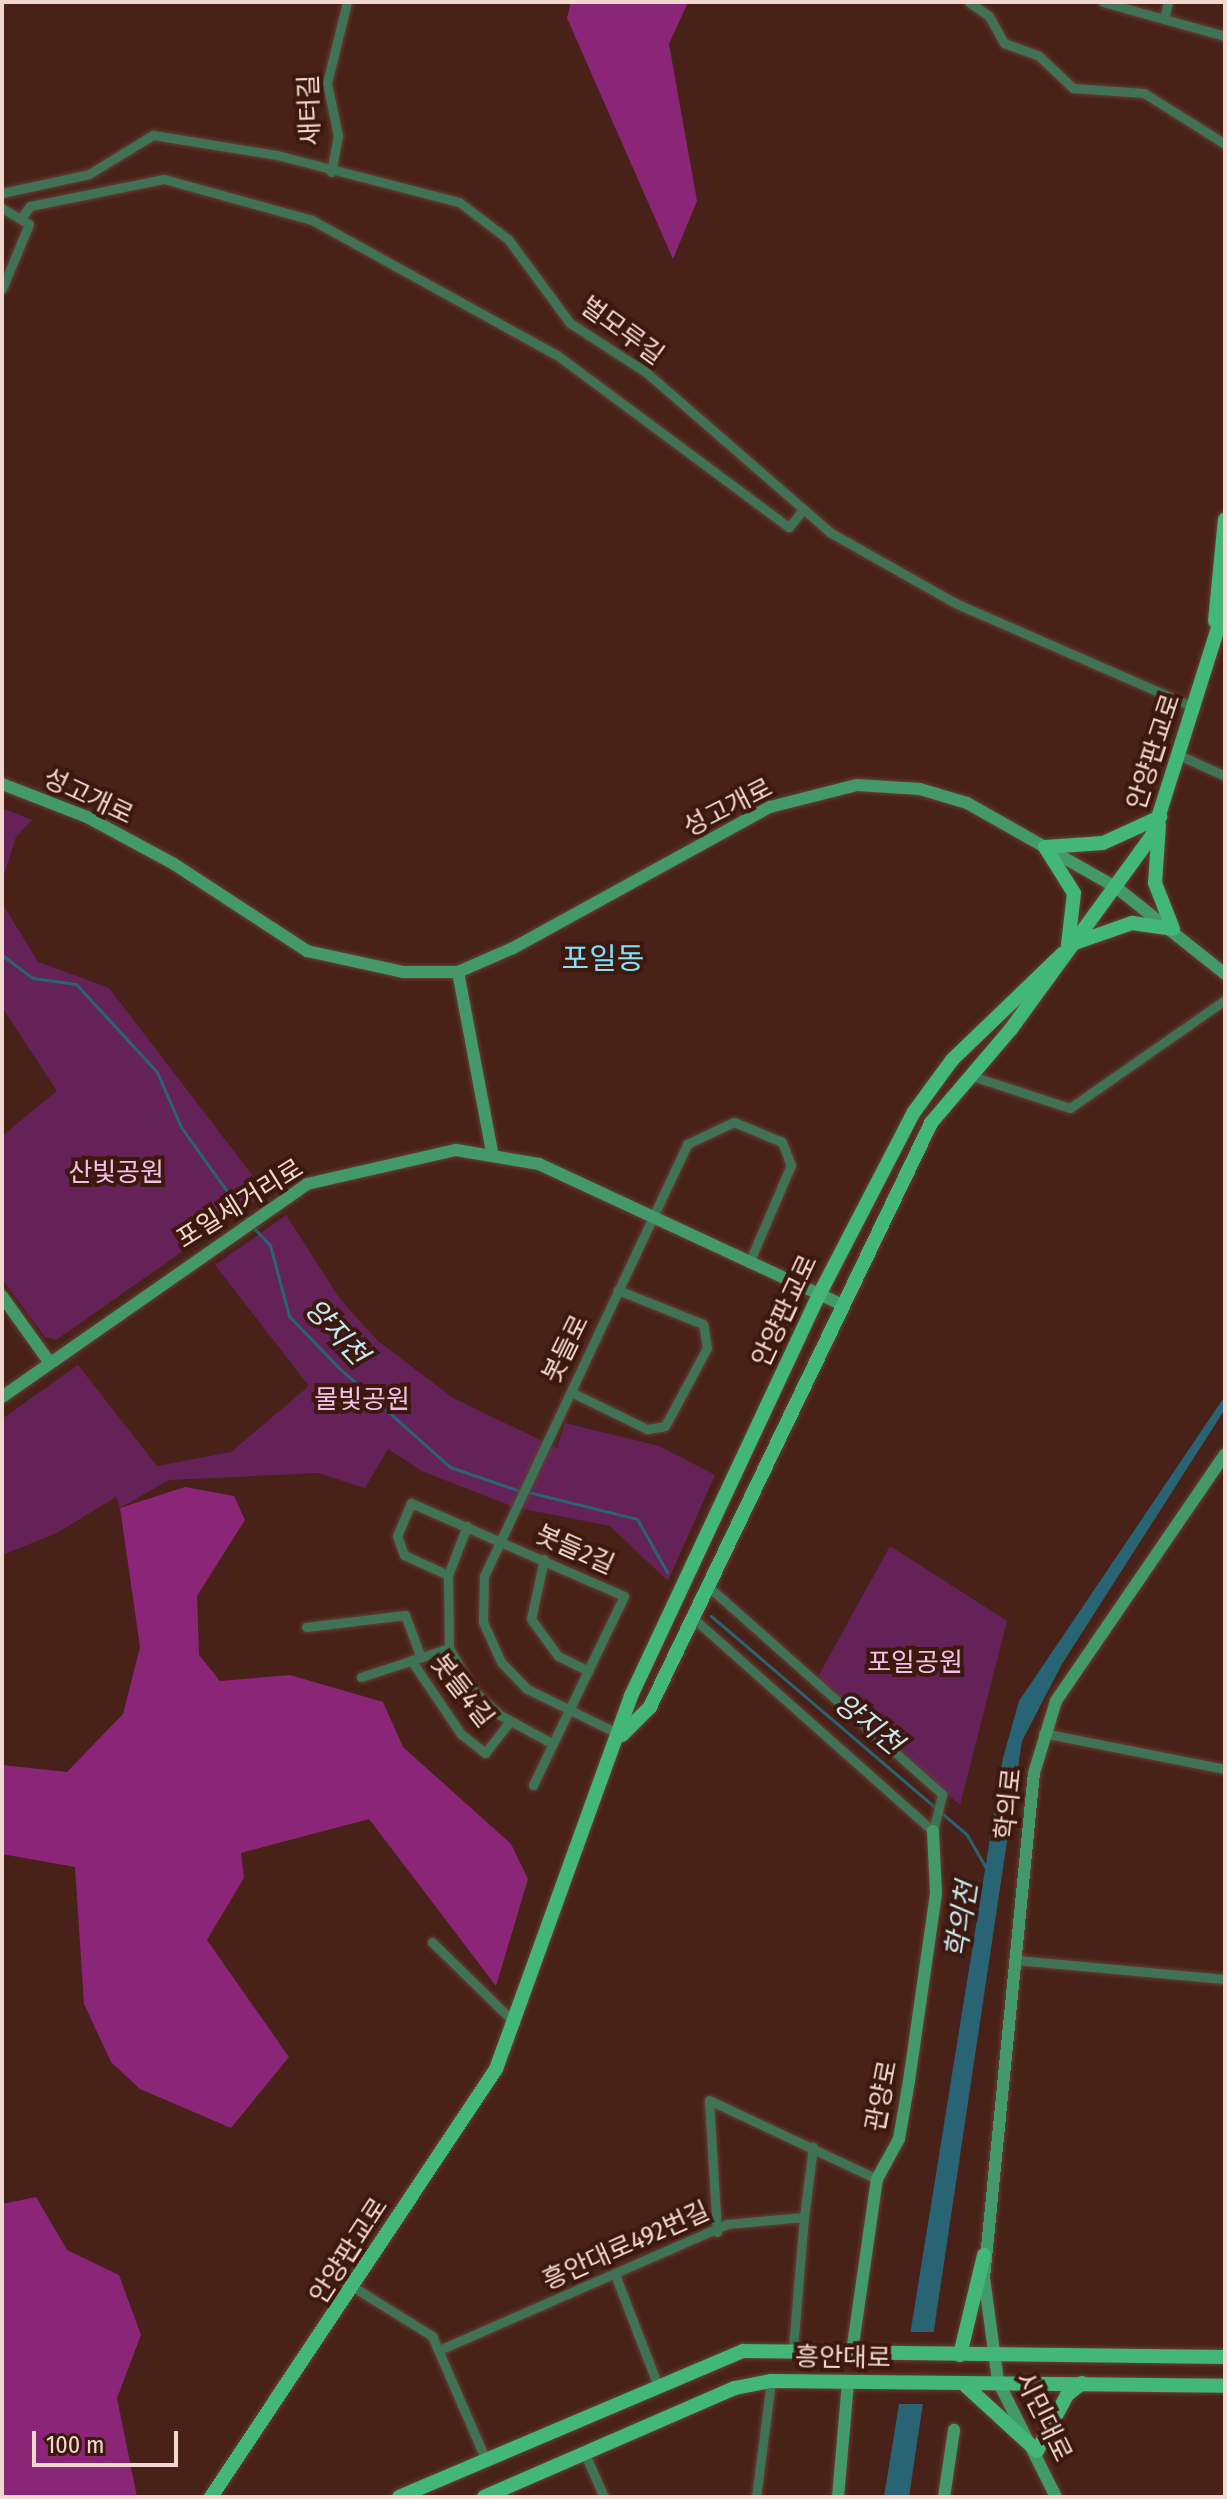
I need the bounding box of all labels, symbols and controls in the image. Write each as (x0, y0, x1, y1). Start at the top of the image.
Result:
street label: 새터길 (293, 74, 327, 146)
street label: 벌모루길 (574, 290, 670, 372)
street label: 안양판교로 (1121, 690, 1187, 814)
street label: 성고개로 (38, 763, 138, 831)
street label: 성고개로 (678, 772, 778, 844)
district label: 포일동 (562, 941, 644, 977)
street label: 포일세거리로 (171, 1153, 309, 1255)
park label: 산빛공원 (68, 1157, 164, 1189)
street label: 안양판교로 (746, 1250, 824, 1372)
water label: 양지천 (297, 1292, 375, 1372)
street label: 봇들로 (536, 1310, 596, 1388)
park label: 물빛공원 (314, 1384, 410, 1416)
street label: 봇들2길 (531, 1519, 619, 1581)
park label: 포일공원 (867, 1647, 963, 1679)
street label: 봇들4길 (424, 1648, 500, 1734)
water label: 양지천 (827, 1687, 909, 1761)
street label: 학의로 (990, 1767, 1028, 1841)
water label: 학의천 (939, 1879, 985, 1961)
street label: 관양로 (860, 2058, 904, 2134)
street label: 안양판교로 (303, 2192, 395, 2310)
street label: 흥안대로492번길 (538, 2195, 714, 2297)
street label: 흥안대로 (795, 2342, 891, 2374)
street label: 시민대로 (1008, 2367, 1078, 2467)
scale bar (36, 2415, 182, 2465)
text: 100 m (46, 2431, 104, 2459)

